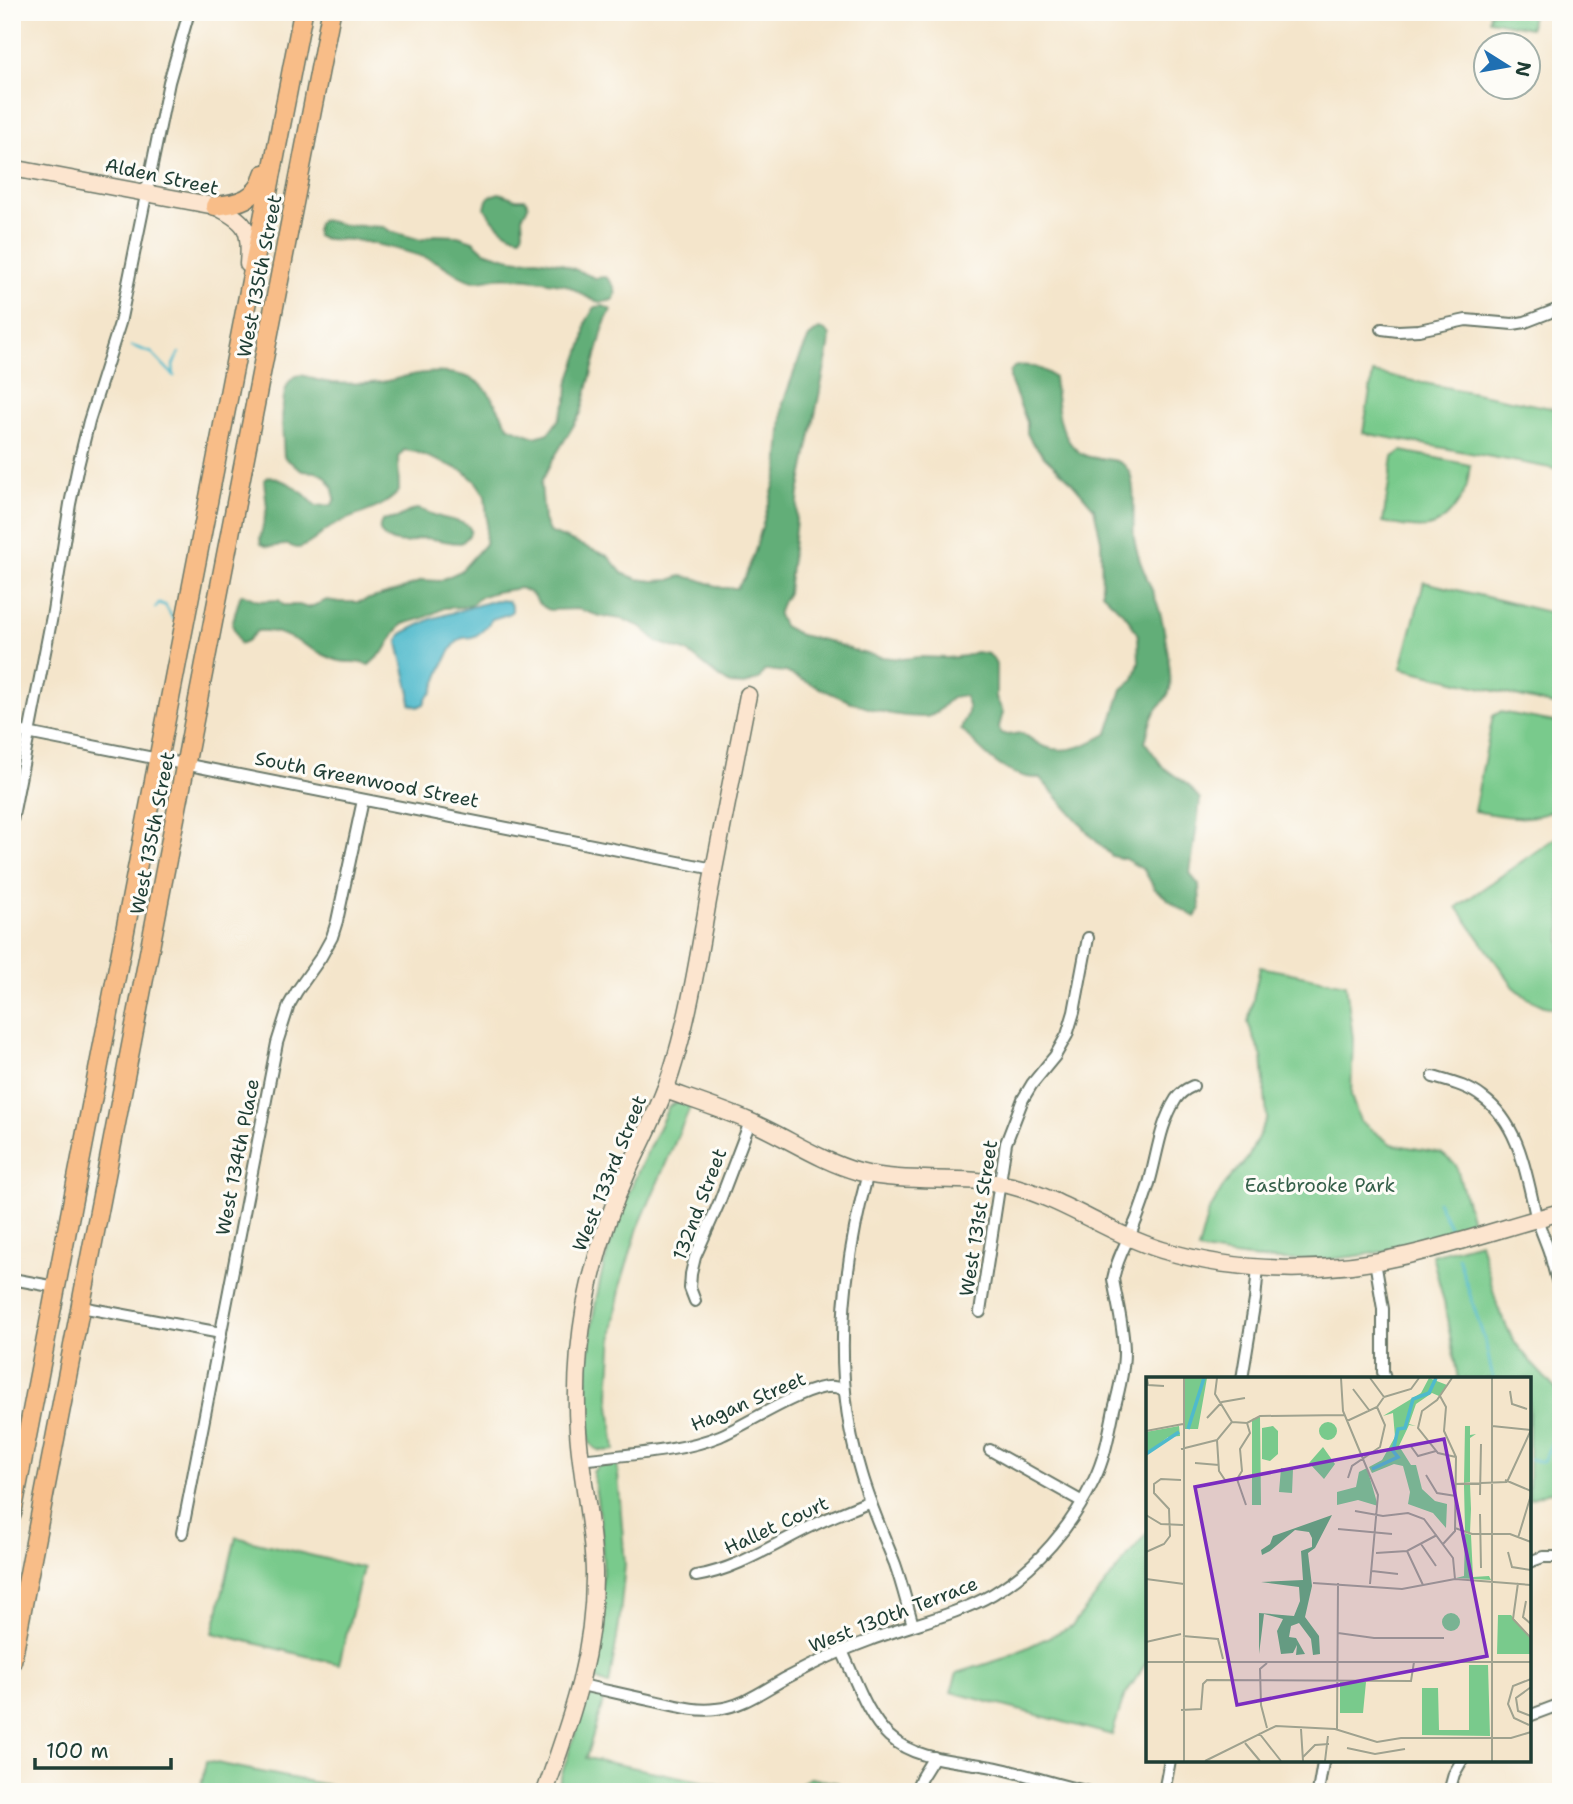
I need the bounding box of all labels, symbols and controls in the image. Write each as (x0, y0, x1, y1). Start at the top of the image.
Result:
north arrow (1472, 32, 1542, 102)
text: N (1509, 59, 1537, 79)
street label: Alden Street (103, 152, 221, 201)
street label: West 135th Street (231, 193, 288, 360)
street label: South Greenwood Street (253, 746, 481, 813)
street label: West 135th Street (124, 750, 181, 917)
street label: West 134th Place (210, 1076, 265, 1238)
street label: West 133rd Street (567, 1091, 652, 1255)
street label: West 131st Street (954, 1138, 1003, 1298)
street label: 132nd Street (667, 1145, 732, 1264)
park label: Eastbrooke Park (1245, 1173, 1395, 1198)
street label: Hagan Street (687, 1366, 810, 1437)
inset map (1146, 1377, 1531, 1762)
street label: Hallet Court (720, 1490, 832, 1561)
street label: West 130th Terrace (805, 1571, 981, 1658)
scale bar (35, 1727, 172, 1771)
text: 100 m (46, 1737, 109, 1765)

